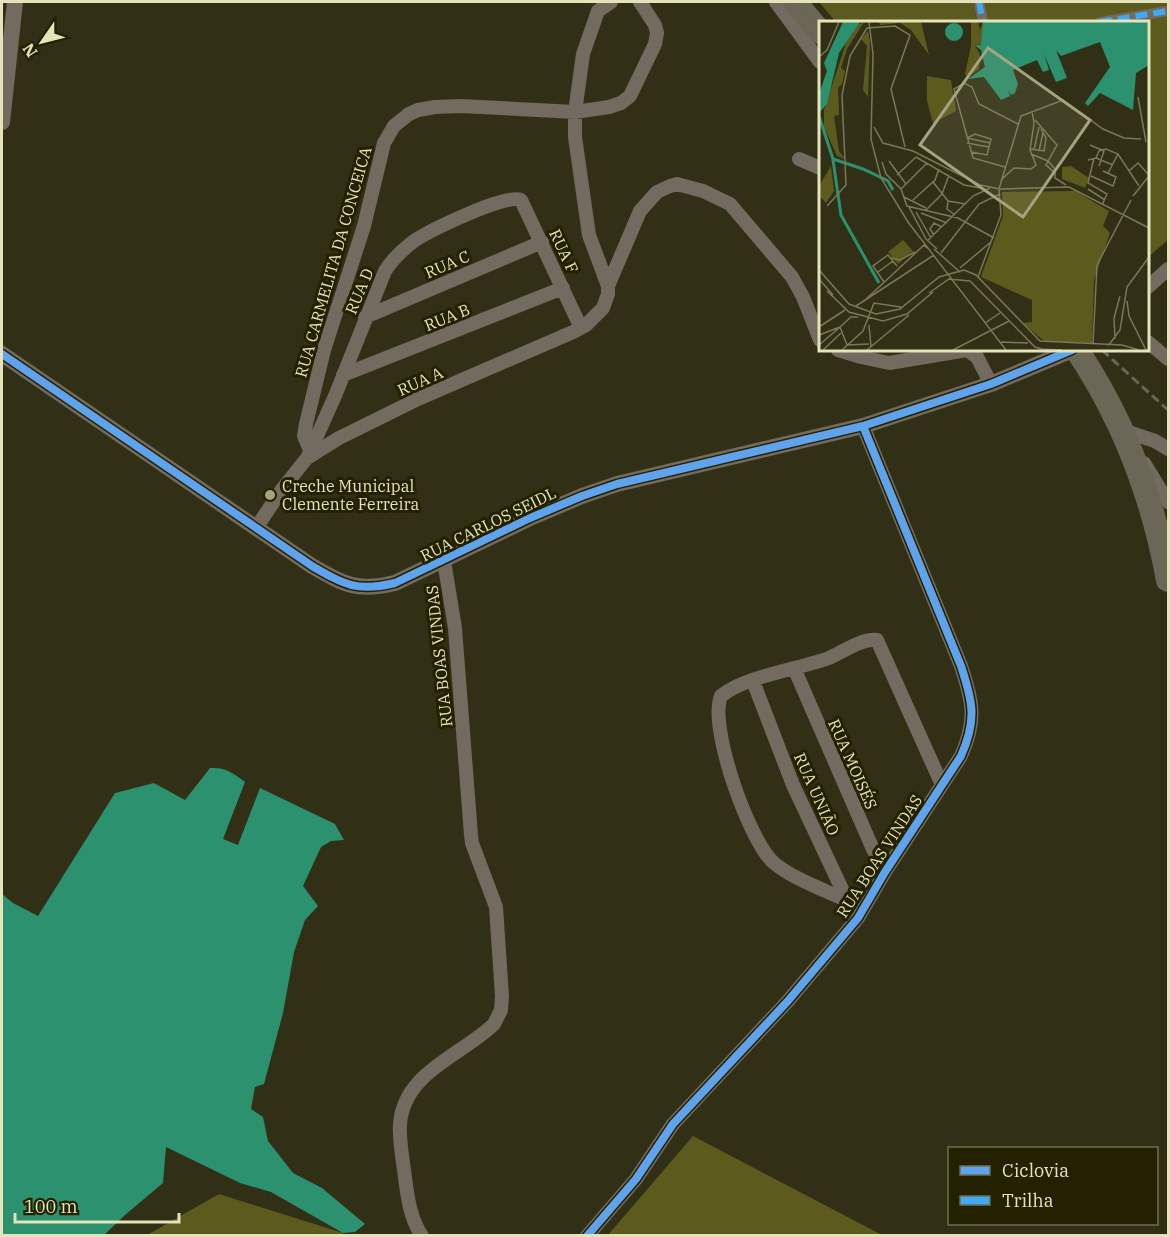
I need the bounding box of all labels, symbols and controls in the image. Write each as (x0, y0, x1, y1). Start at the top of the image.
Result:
north arrow (12, 12, 72, 72)
inset map (819, 21, 1149, 351)
text: N (18, 40, 42, 62)
street label: RUA CARMELITA DA CONCEICA (290, 144, 376, 380)
street label: RUA F (545, 226, 583, 276)
street label: RUA C (421, 246, 473, 282)
street label: RUA D (340, 265, 378, 317)
street label: RUA B (421, 299, 473, 335)
street label: RUA A (394, 362, 446, 400)
place label: Creche Municipal Clemente Ferreira (282, 476, 420, 514)
street label: RUA CARLOS SEIDL (417, 483, 559, 565)
marker: Creche Municipal Clemente Ferreira (263, 488, 277, 502)
street label: RUA BOAS VINDAS (422, 584, 456, 728)
street label: RUA MOISÉS (824, 715, 883, 812)
street label: RUA UNIÃO (790, 750, 844, 838)
street label: RUA BOAS VINDAS (832, 791, 926, 921)
legend (948, 1147, 1158, 1225)
text: Ciclovia (1002, 1159, 1069, 1182)
scale bar (15, 1186, 178, 1224)
text: Trilha (1002, 1189, 1054, 1212)
text: 100 m (24, 1195, 78, 1218)

